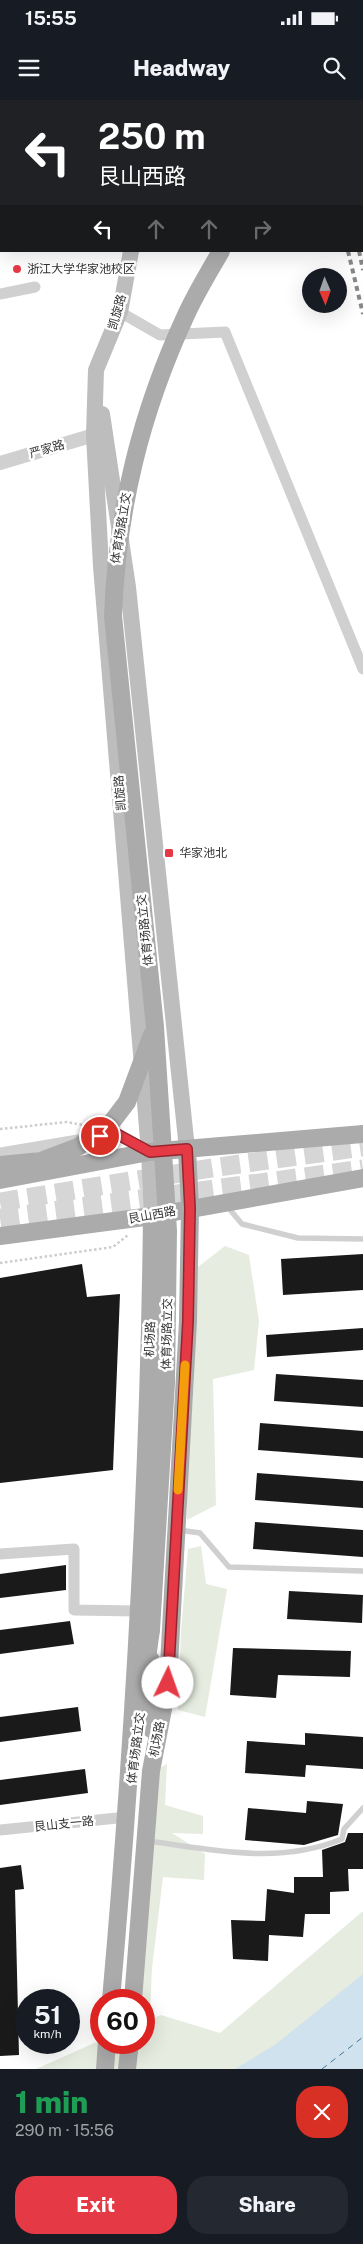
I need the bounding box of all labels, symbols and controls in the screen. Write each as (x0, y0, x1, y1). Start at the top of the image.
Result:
text: 15:55 (25, 7, 77, 29)
icon: menu (15, 54, 43, 82)
icon: search (320, 54, 348, 82)
text: Headway (133, 55, 230, 81)
text: 250 m (98, 116, 206, 157)
icon: left (15, 120, 80, 185)
text: 艮山西路 (98, 163, 186, 189)
icon: left (89, 215, 117, 243)
icon: ahead (142, 215, 170, 243)
icon: ahead (195, 215, 223, 243)
icon: right (248, 215, 276, 243)
place label: 浙江大学华家池校区 (27, 262, 135, 276)
marker: 浙江大学华家池校区 (11, 263, 23, 275)
north arrow (302, 268, 348, 312)
map controls (302, 268, 347, 313)
street label: 凯旋路 (105, 293, 129, 331)
street label: 严家路 (28, 437, 66, 461)
street label: 体育场路立交 (108, 491, 134, 565)
street label: 凯旋路 (111, 774, 129, 812)
place label: 华家池北 (179, 846, 227, 860)
marker: 华家池北 (163, 847, 175, 859)
street label: 体育场路立交 (134, 893, 156, 967)
pin (79, 1115, 121, 1157)
icon: arrive (86, 1122, 114, 1150)
street label: 艮山西路 (127, 1204, 177, 1226)
street label: 体育场路立交 (159, 1298, 175, 1370)
street label: 机场路 (142, 1321, 158, 1357)
position arrow (141, 1656, 193, 1708)
street label: 体育场路立交 (125, 1711, 147, 1785)
street label: 机场路 (147, 1720, 167, 1758)
street label: 艮山支一路 (33, 1814, 95, 1834)
speed limit sign: 60 (90, 1989, 155, 2054)
text: 51 (34, 2000, 61, 2030)
text: km/h (33, 2027, 62, 2041)
text: 1 min (15, 2084, 88, 2120)
button: close (296, 2086, 348, 2138)
text: 290 m · 15:56 (15, 2121, 114, 2140)
button: Exit (15, 2176, 177, 2234)
button: Share (187, 2176, 348, 2234)

